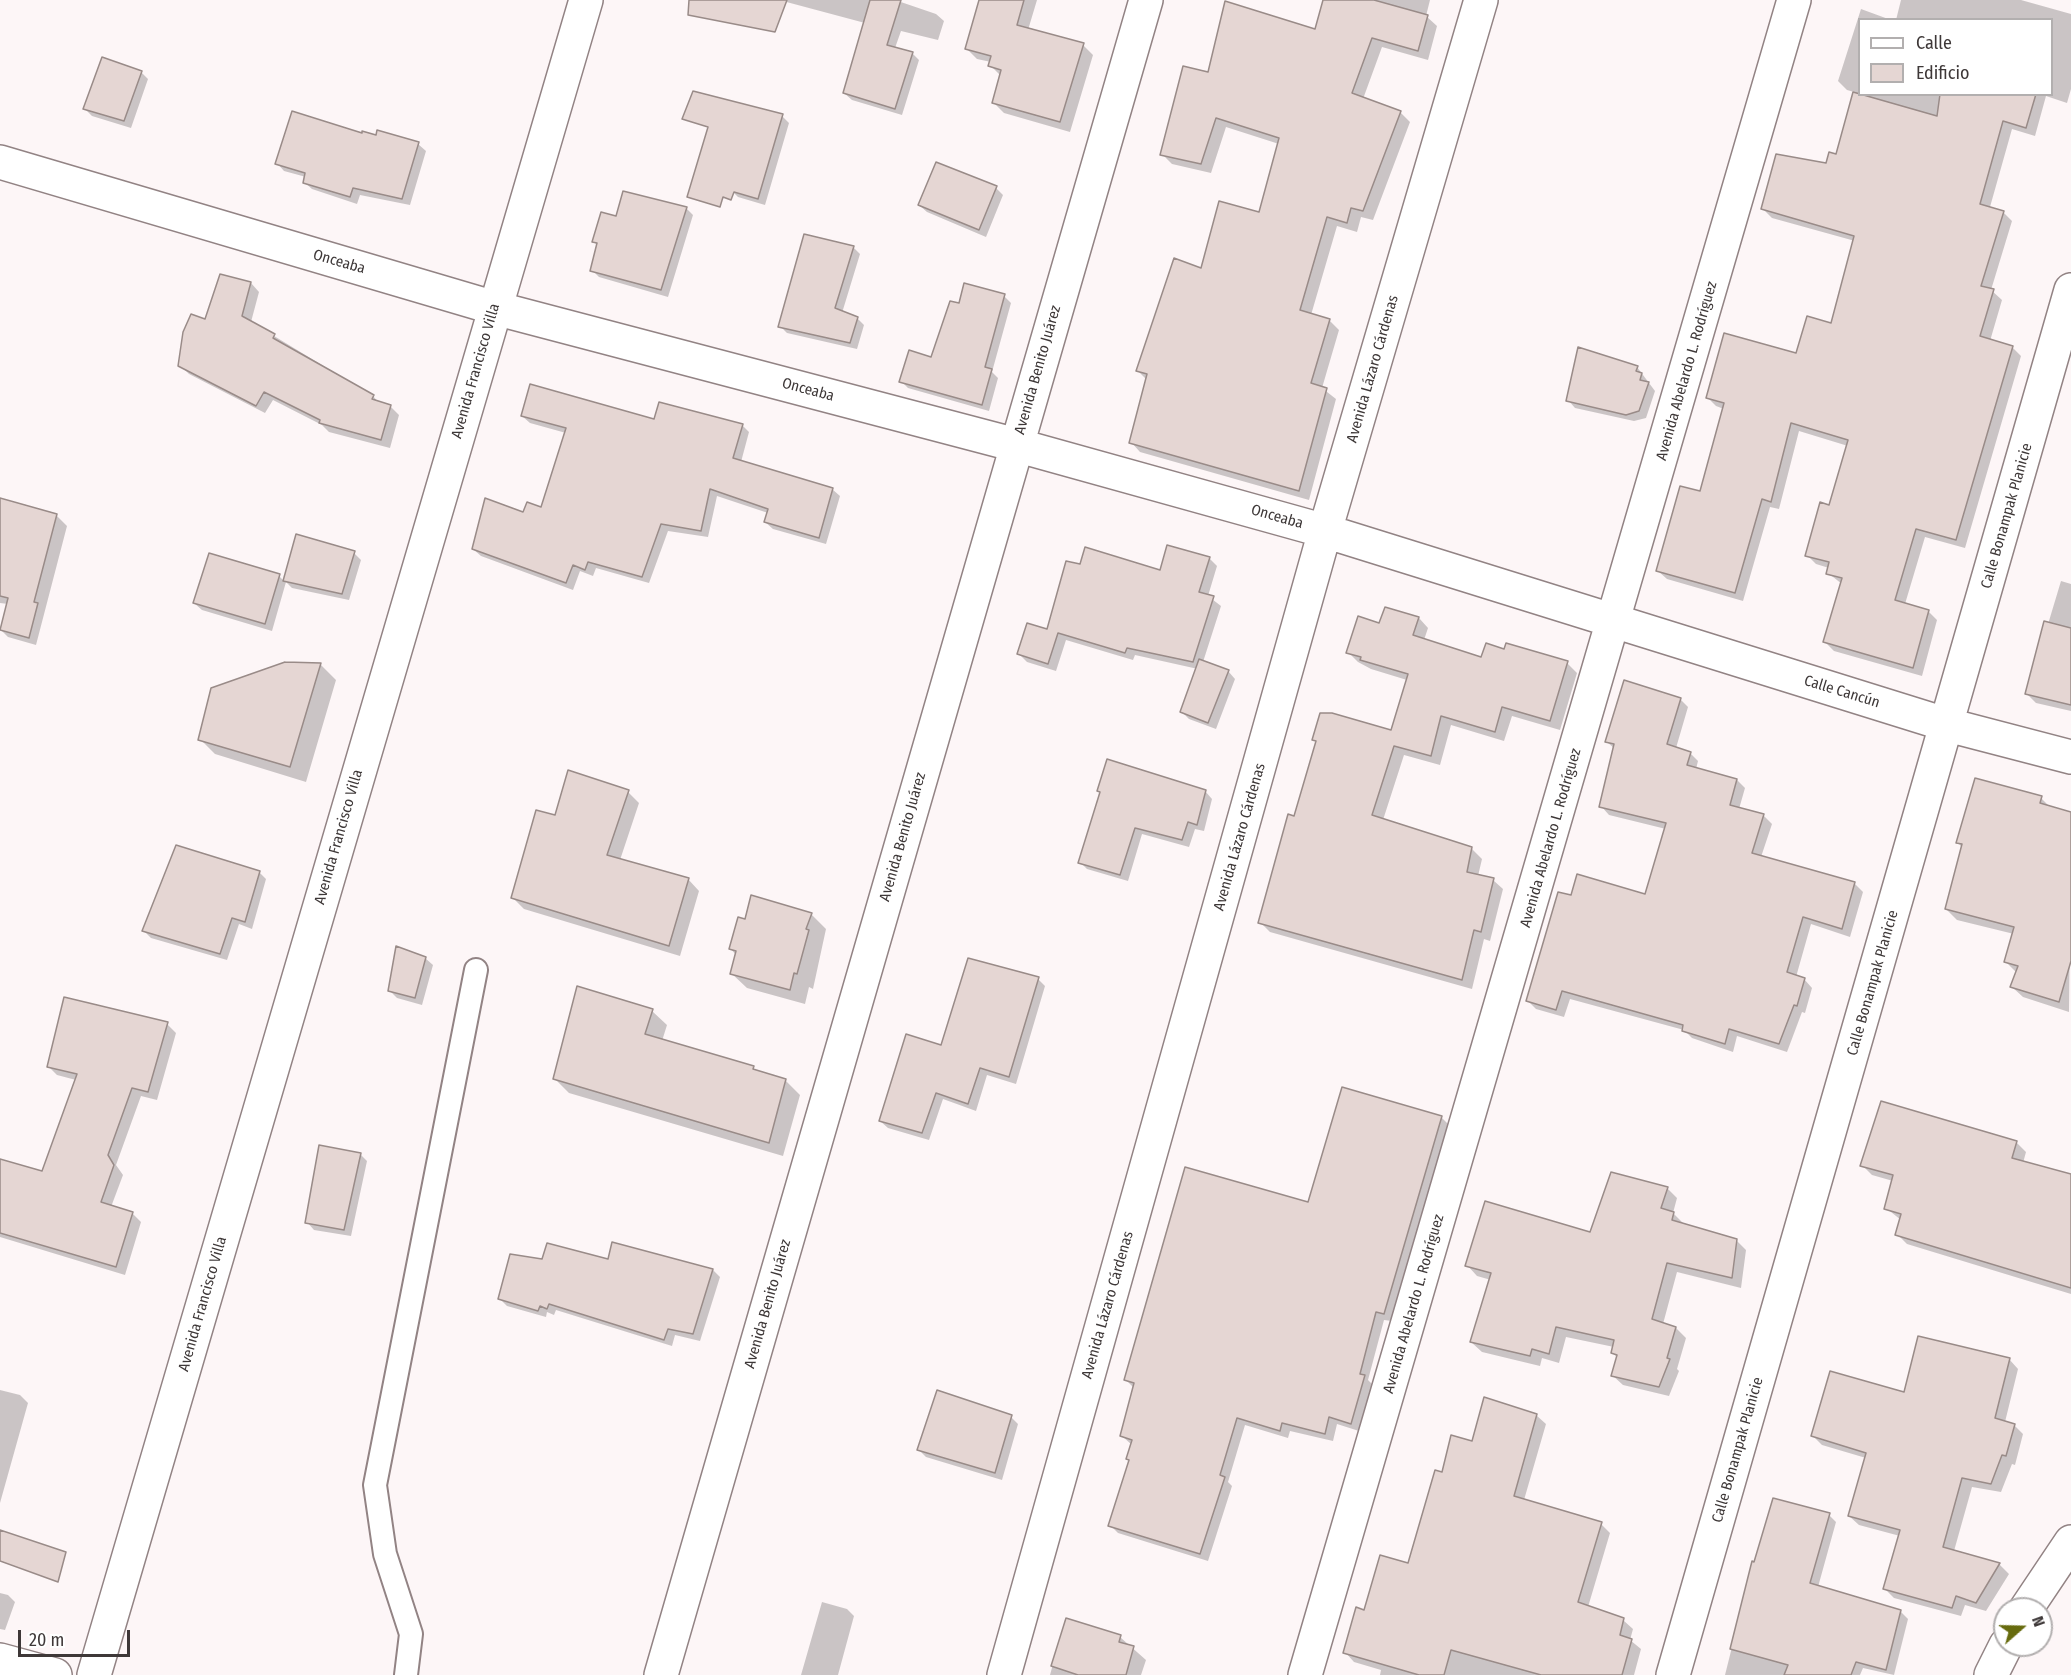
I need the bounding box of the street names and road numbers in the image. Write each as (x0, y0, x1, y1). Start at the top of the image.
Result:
street label: Onceaba (311, 246, 367, 278)
street label: Avenida Abelardo L. Rodríguez (1653, 279, 1721, 463)
street label: Avenida Lázaro Cárdenas (1343, 293, 1403, 445)
street label: Avenida Francisco Villa (448, 302, 504, 440)
street label: Avenida Benito Juárez (1011, 303, 1065, 437)
street label: Onceaba (780, 374, 836, 406)
street label: Calle Bonampak Planicie (1978, 441, 2036, 591)
street label: Onceaba (1249, 501, 1305, 533)
street label: Calle Cancún (1802, 672, 1882, 712)
street label: Avenida Abelardo L. Rodríguez (1517, 746, 1585, 930)
street label: Avenida Lázaro Cárdenas (1210, 761, 1270, 913)
street label: Avenida Francisco Villa (311, 768, 367, 906)
street label: Avenida Benito Juárez (876, 770, 930, 904)
street label: Calle Bonampak Planicie (1844, 908, 1902, 1058)
street label: Avenida Abelardo L. Rodríguez (1380, 1212, 1448, 1396)
street label: Avenida Lázaro Cárdenas (1078, 1229, 1138, 1381)
street label: Avenida Francisco Villa (175, 1235, 231, 1373)
street label: Avenida Benito Juárez (741, 1237, 795, 1371)
street label: Calle Bonampak Planicie (1709, 1375, 1767, 1525)

